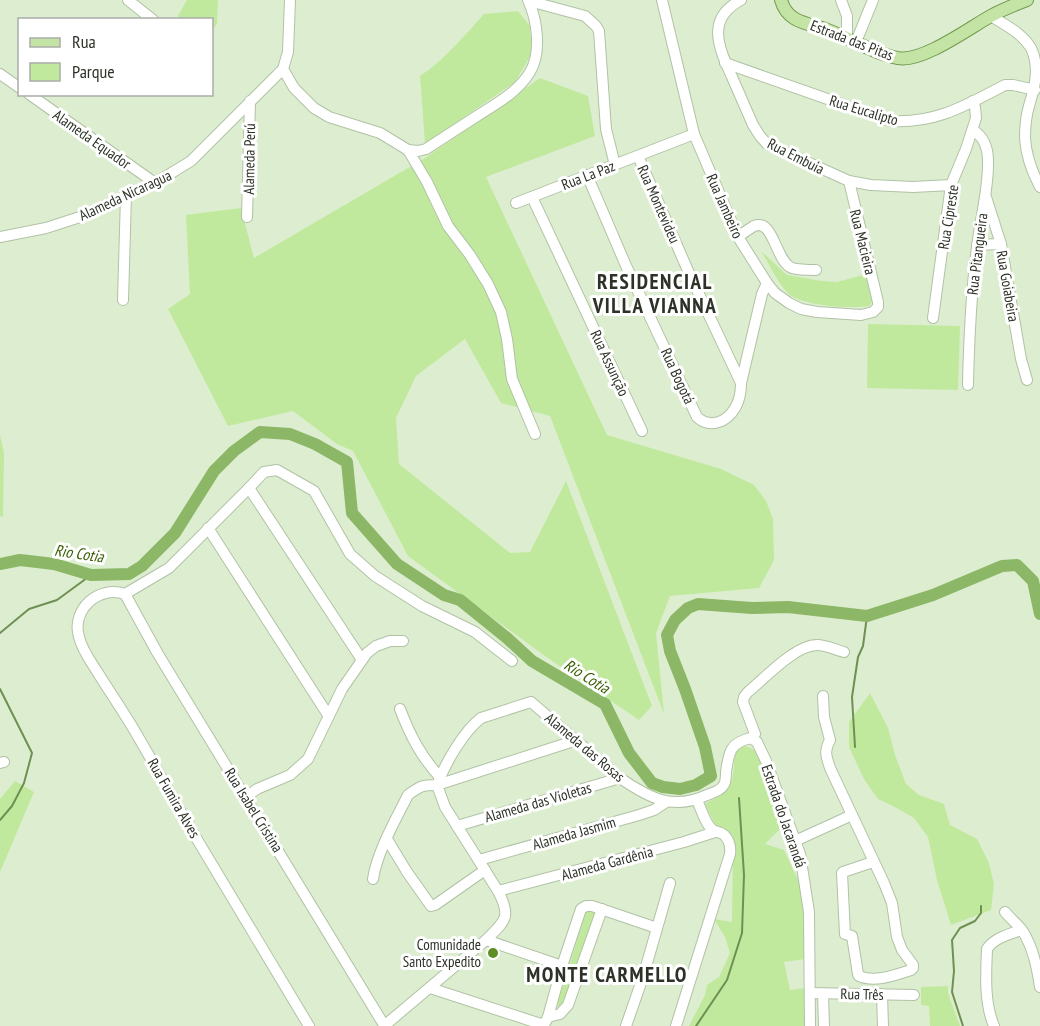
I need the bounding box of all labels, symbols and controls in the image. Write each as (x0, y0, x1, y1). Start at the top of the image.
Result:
street label: Estrada das Pitas (808, 15, 896, 65)
legend (18, 18, 213, 96)
text: Rua (72, 30, 96, 53)
text: Parque (72, 60, 115, 83)
street label: Rua Eucalipto (827, 91, 901, 129)
street label: Alameda Equador (49, 105, 135, 173)
street label: Alameda Perú (239, 123, 259, 195)
street label: Rua Embuia (764, 134, 828, 178)
street label: Rua La Paz (559, 156, 617, 194)
street label: Rua Montevideu (633, 162, 685, 246)
street label: Alameda Nicaragua (76, 165, 174, 225)
street label: Rua Jambeiro (702, 171, 748, 241)
street label: Rua Cipreste (934, 183, 962, 251)
street label: Rua Macieira (846, 207, 880, 277)
street label: Rua Pitangueira (963, 212, 991, 296)
street label: Rua Goiabeira (992, 249, 1024, 323)
district label: RESIDENCIAL VILLA VIANNA (592, 268, 717, 319)
street label: Rua Assunção (586, 327, 634, 399)
street label: Rua Bogotá (657, 345, 699, 407)
water label: Rio Cotia (53, 540, 106, 567)
water label: Rio Cotia (561, 654, 615, 698)
street label: Alameda das Rosas (541, 708, 629, 786)
street label: Rua Fumira Alves (143, 755, 205, 841)
street label: Estrada do Jacarandá (757, 762, 811, 870)
street label: Rua Isabel Cristina (221, 764, 287, 856)
street label: Alameda das Violetas (482, 778, 594, 826)
street label: Alameda Jasmim (530, 812, 618, 854)
street label: Alameda Gardênia (559, 842, 655, 884)
place label: Comunidade Santo Expedito (403, 935, 481, 971)
marker: Comunidade Santo Expedito (486, 946, 500, 960)
district label: MONTE CARMELLO (526, 961, 688, 988)
street label: Rua Três (840, 984, 884, 1004)

